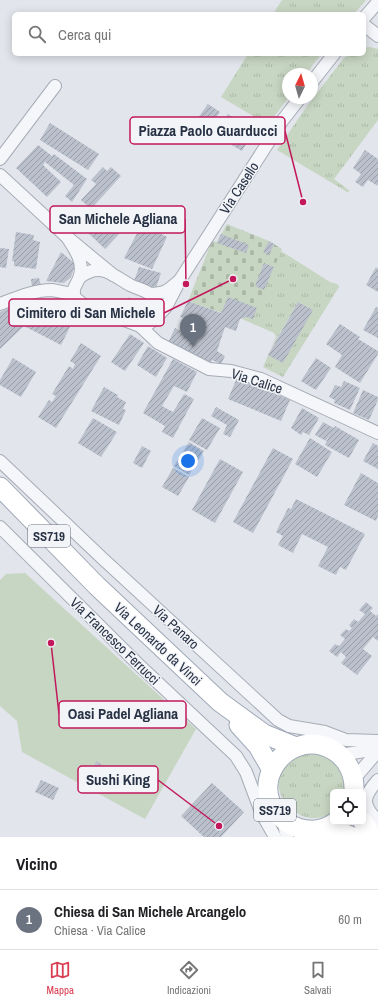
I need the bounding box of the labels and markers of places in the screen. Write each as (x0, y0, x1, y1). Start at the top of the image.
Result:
callout: Piazza Paolo Guarducci (130, 117, 285, 144)
callout: San Michele Agliana (50, 206, 185, 233)
callout: Cimitero di San Michele (9, 299, 164, 326)
pin: 1 (180, 314, 206, 347)
callout: Oasi Padel Agliana (59, 701, 186, 728)
callout: Sushi King (78, 766, 158, 793)

